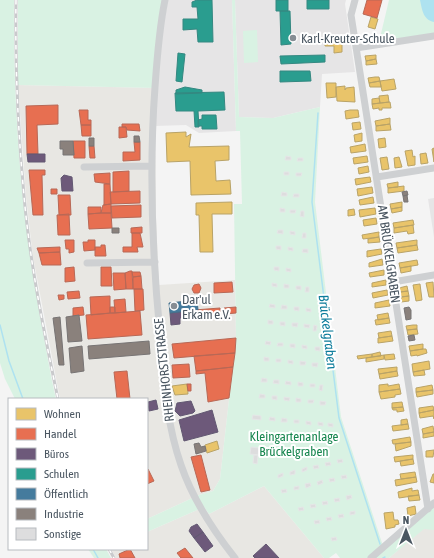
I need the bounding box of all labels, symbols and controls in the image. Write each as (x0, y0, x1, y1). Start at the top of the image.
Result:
place label: Karl-Kreuter-Schule (301, 31, 395, 46)
marker: Karl-Kreuter-Schule (288, 33, 298, 43)
street label: AM BRÜCKELGRABEN (375, 204, 403, 304)
place label: Dar'ul Erkam e.V. (182, 292, 231, 322)
water label: Brückelgraben (315, 294, 341, 370)
marker: Dar'ul Erkam e.V. (169, 301, 179, 311)
street label: RHEINHORSTSTRASSE (151, 317, 177, 422)
legend (8, 398, 148, 550)
text: Wohnen (44, 407, 81, 421)
text: Handel (44, 427, 78, 441)
park label: Kleingartenanlage Brückelgraben (250, 429, 339, 459)
text: Büros (44, 447, 69, 461)
text: Schulen (44, 467, 79, 481)
text: Öffentlich (44, 487, 88, 501)
text: Industrie (44, 507, 84, 521)
north arrow (386, 510, 426, 550)
text: N (403, 514, 409, 526)
text: Sonstige (44, 527, 81, 541)

